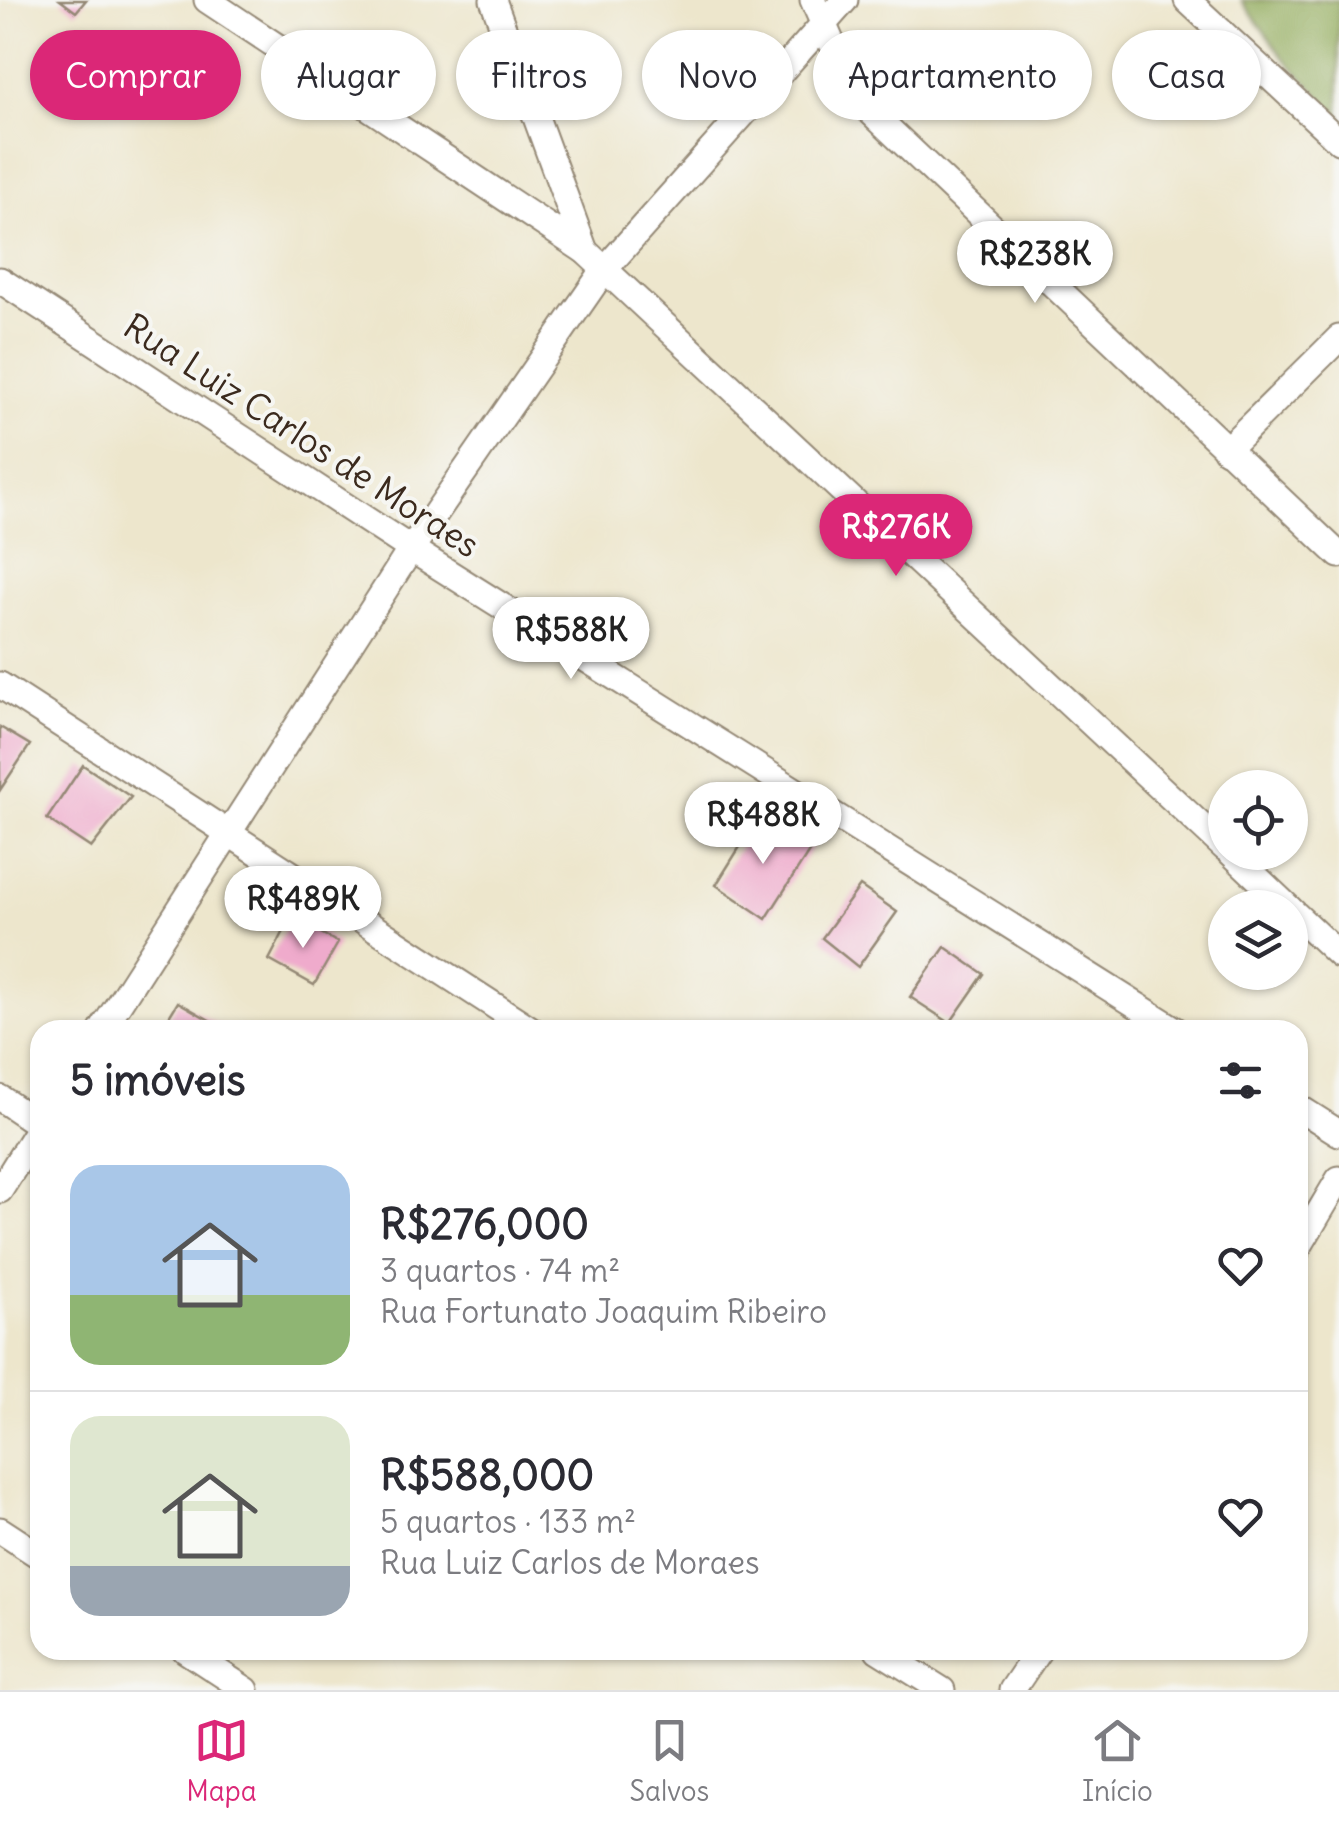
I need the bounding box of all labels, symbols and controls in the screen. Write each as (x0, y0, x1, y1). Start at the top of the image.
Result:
chip: Comprar (30, 30, 241, 120)
chip: Alugar (261, 30, 436, 120)
chip: Filtros (456, 30, 622, 120)
chip: Novo (642, 30, 793, 120)
chip: Apartamento (813, 30, 1092, 120)
chip: Casa (1112, 30, 1261, 120)
pin: R$238K (954, 221, 1116, 306)
text: R$238K (979, 233, 1091, 274)
street label: Rua Luiz Carlos de Moraes (116, 303, 488, 567)
pin: R$276K (815, 494, 977, 579)
text: R$276K (841, 506, 951, 547)
pin: R$588K (490, 597, 652, 682)
text: R$588K (514, 609, 628, 650)
map controls (1208, 770, 1308, 990)
button: locate (1208, 770, 1308, 870)
pin: R$488K (682, 782, 844, 867)
text: R$488K (706, 794, 820, 835)
pin: R$489K (222, 866, 384, 951)
text: R$489K (246, 878, 360, 919)
button: layers (1208, 890, 1308, 990)
icon: filters (1213, 1053, 1268, 1108)
text: 5 imóveis (70, 1054, 246, 1106)
text: R$276,000 (380, 1198, 589, 1250)
icon: home (150, 1205, 270, 1325)
icon: heart (1213, 1238, 1268, 1293)
text: 3 quartos · 74 m² (380, 1250, 620, 1291)
text: Rua Fortunato Joaquim Ribeiro (380, 1291, 827, 1332)
text: R$588,000 (380, 1449, 594, 1501)
icon: home (150, 1456, 270, 1576)
icon: heart (1213, 1489, 1268, 1544)
text: 5 quartos · 133 m² (380, 1501, 636, 1542)
text: Rua Luiz Carlos de Moraes (380, 1542, 760, 1583)
tab: Mapa (186, 1713, 257, 1809)
tab: Salvos (629, 1713, 709, 1809)
tab: Início (1082, 1713, 1153, 1809)

